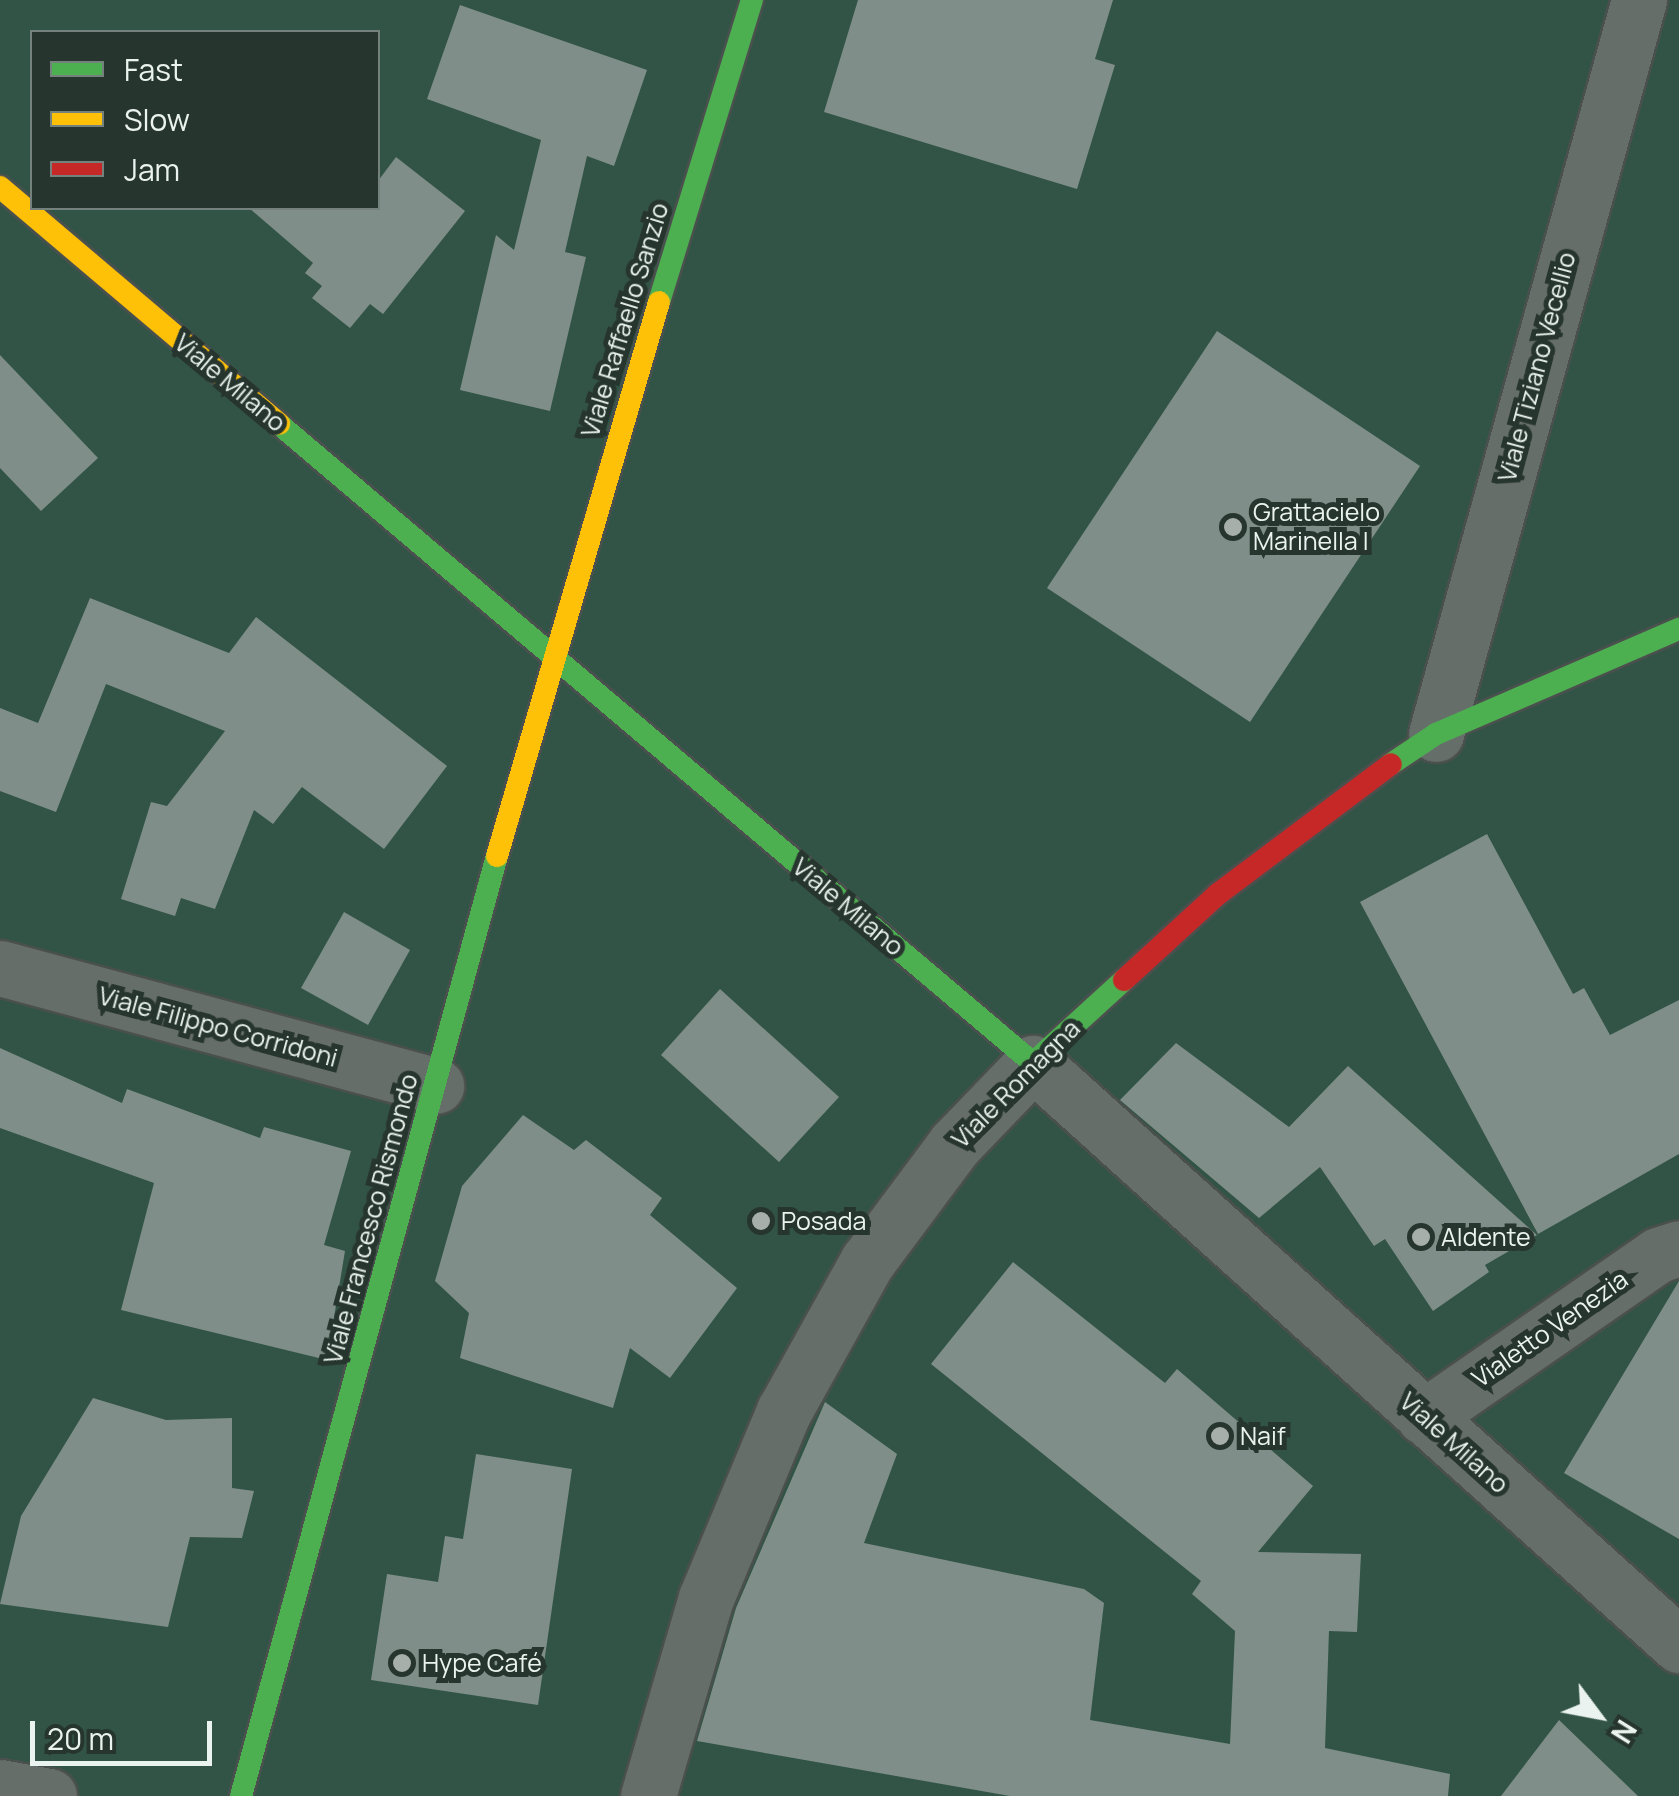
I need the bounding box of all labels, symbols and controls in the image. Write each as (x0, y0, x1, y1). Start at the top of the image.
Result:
legend (30, 30, 380, 210)
text: Fast (124, 49, 183, 90)
text: Slow (124, 99, 190, 140)
text: Jam (124, 149, 180, 190)
street label: Viale Raffaello Sanzio (575, 199, 675, 441)
street label: Viale Tiziano Vecellio (1492, 249, 1582, 485)
street label: Viale Milano (168, 328, 292, 438)
place label: Grattacielo Marinella I (1253, 498, 1380, 557)
marker: Grattacielo Marinella I (1222, 516, 1244, 538)
street label: Viale Milano (786, 852, 910, 962)
street label: Viale Filippo Corridoni (95, 981, 341, 1073)
street label: Viale Romagna (946, 1014, 1086, 1154)
street label: Viale Francesco Rismondo (318, 1071, 424, 1367)
place label: Posada (781, 1206, 866, 1236)
marker: Posada (750, 1210, 772, 1232)
place label: Aldente (1441, 1222, 1531, 1252)
marker: Aldente (1410, 1226, 1432, 1248)
street label: Vialetto Venezia (1466, 1264, 1634, 1394)
street label: Viale Milano (1393, 1386, 1515, 1500)
place label: Naif (1240, 1421, 1286, 1451)
marker: Naif (1209, 1425, 1231, 1447)
place label: Hype Café (422, 1648, 542, 1678)
marker: Hype Café (391, 1652, 413, 1674)
north arrow (1549, 1666, 1649, 1766)
scale bar (35, 1701, 218, 1763)
text: N (1603, 1713, 1646, 1750)
text: 20 m (47, 1718, 114, 1759)

